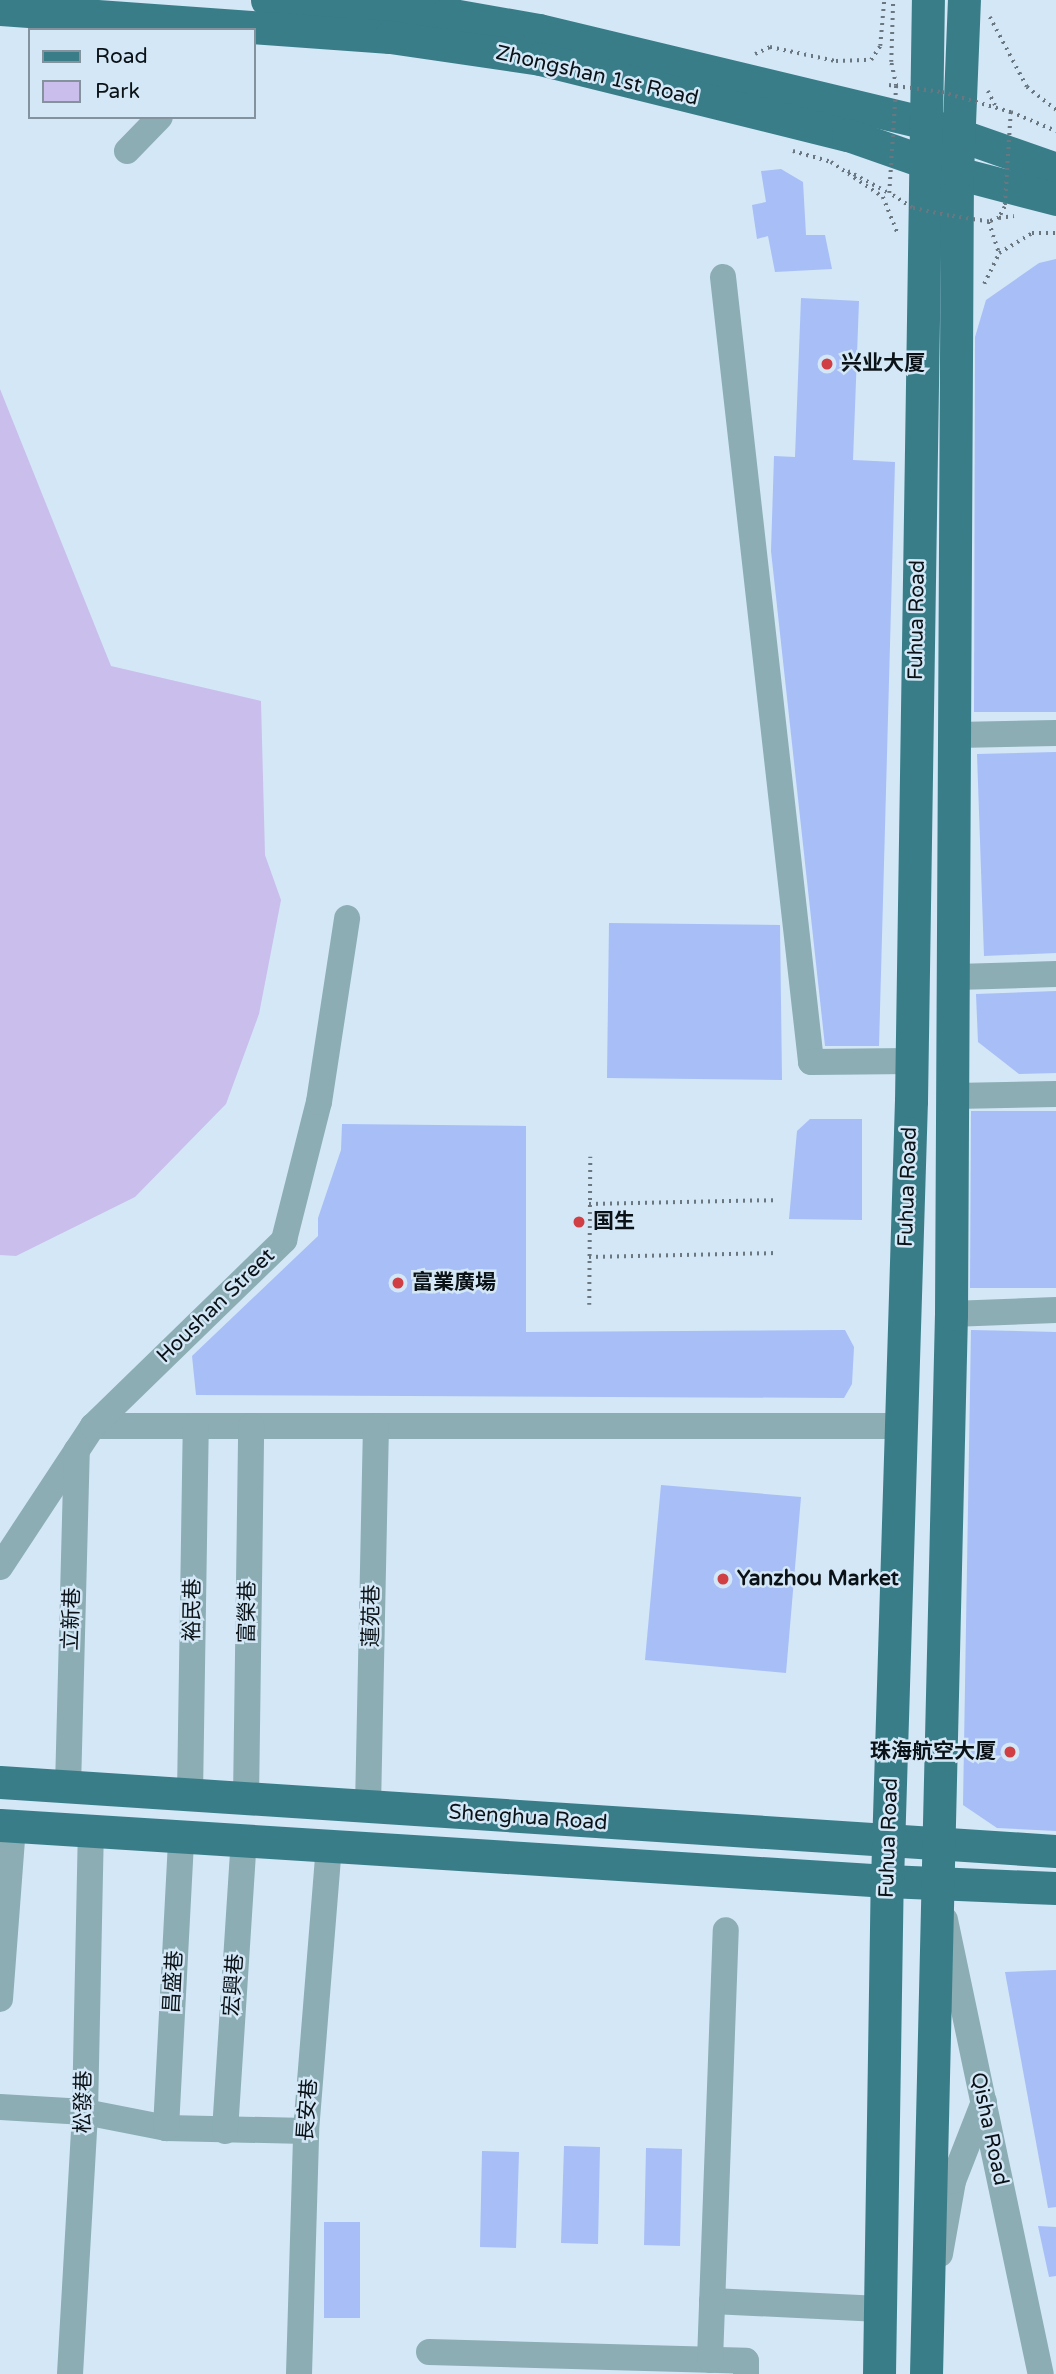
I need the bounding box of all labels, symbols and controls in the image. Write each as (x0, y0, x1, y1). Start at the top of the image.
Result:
legend (28, 28, 256, 119)
street label: Zhongshan 1st Road (493, 40, 701, 112)
text: Road (95, 44, 148, 69)
text: Park (95, 79, 140, 104)
place label: 兴业大厦 (841, 351, 925, 377)
marker: 兴业大厦 (819, 356, 835, 372)
street label: Fuhua Road (903, 560, 931, 680)
street label: Fuhua Road (893, 1126, 923, 1248)
place label: 国生 (593, 1209, 635, 1235)
marker: 国生 (571, 1214, 587, 1230)
street label: Houshan Street (152, 1243, 280, 1369)
place label: 富業廣場 (412, 1270, 496, 1296)
marker: 富業廣場 (390, 1275, 406, 1291)
place label: Yanzhou Market (737, 1566, 899, 1592)
marker: Yanzhou Market (715, 1571, 731, 1587)
street label: 裕民巷 (180, 1578, 206, 1642)
street label: 富榮巷 (235, 1580, 261, 1644)
street label: 蓮苑巷 (359, 1584, 385, 1648)
street label: 立新巷 (58, 1587, 86, 1651)
place label: 珠海航空大厦 (870, 1739, 996, 1765)
marker: 珠海航空大厦 (1002, 1744, 1018, 1760)
street label: Fuhua Road (874, 1777, 904, 1899)
street label: Shenghua Road (448, 1800, 608, 1836)
street label: 昌盛巷 (160, 1950, 188, 2014)
street label: 宏興巷 (219, 1953, 249, 2017)
street label: 松發巷 (71, 2070, 97, 2134)
street label: Qisha Road (965, 2070, 1013, 2188)
street label: 長安巷 (293, 2078, 323, 2142)

